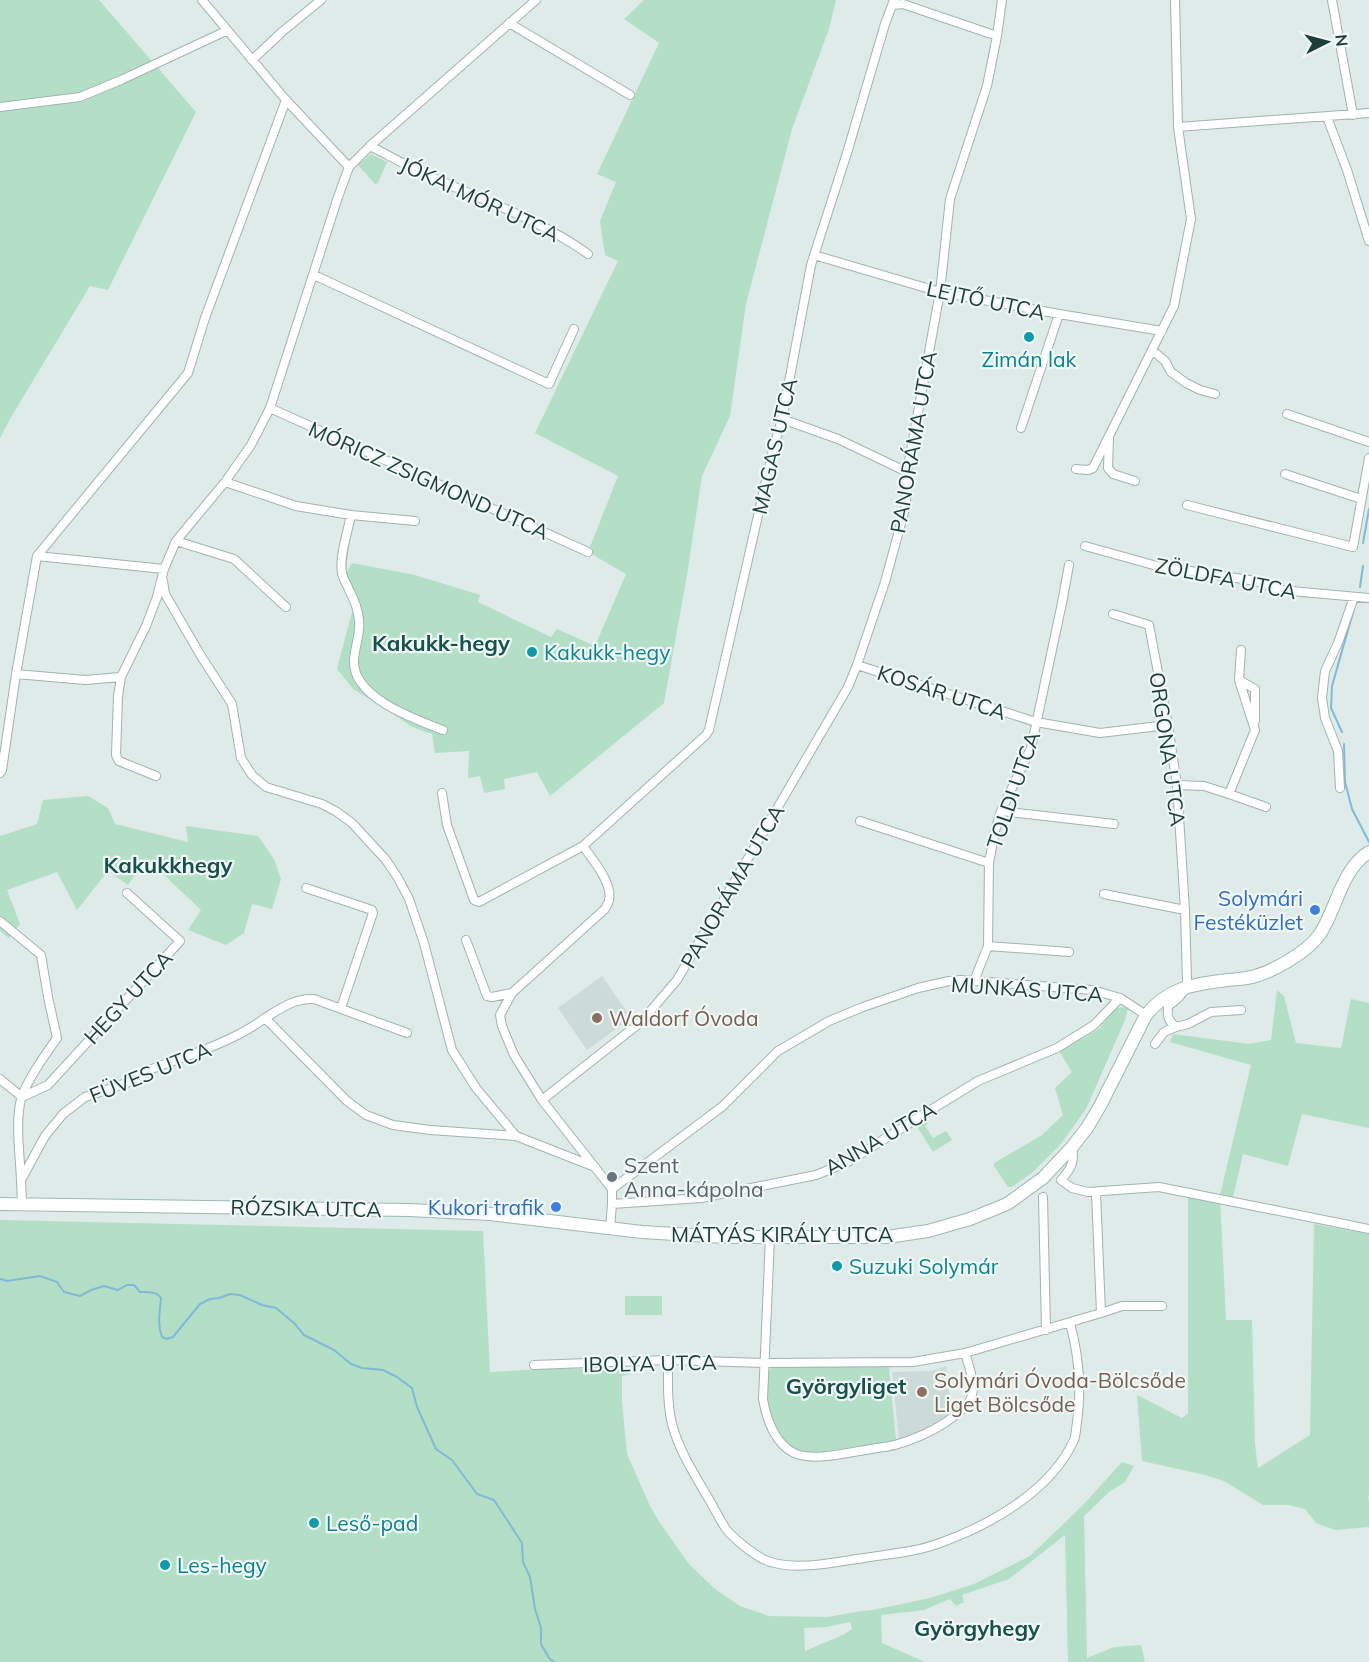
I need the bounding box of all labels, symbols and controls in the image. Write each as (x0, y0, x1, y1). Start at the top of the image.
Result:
north arrow (1297, 12, 1357, 72)
text: N (1331, 33, 1352, 47)
street label: JÓKAI MÓR UTCA (396, 151, 564, 248)
street label: LEJTŐ UTCA (924, 275, 1048, 325)
marker: Zimán lak (1022, 330, 1036, 344)
place label: Zimán lak (982, 346, 1077, 372)
street label: PANORÁMA UTCA (884, 348, 942, 535)
street label: MAGAS UTCA (746, 375, 802, 517)
street label: MÓRICZ ZSIGMOND UTCA (305, 415, 554, 545)
street label: ZÖLDFA UTCA (1153, 552, 1299, 605)
district label: Kakukk-hegy (372, 629, 510, 657)
place label: Kakukk-hegy (544, 639, 670, 665)
marker: Kakukk-hegy (525, 645, 539, 659)
street label: KOSÁR UTCA (874, 659, 1010, 725)
street label: ORGONA UTCA (1144, 670, 1192, 828)
street label: TOLDI UTCA (981, 727, 1045, 852)
street label: PANORÁMA UTCA (675, 799, 790, 972)
district label: Kakukkhegy (104, 851, 232, 879)
place label: Solymári Festéküzlet (1194, 885, 1303, 935)
marker: Solymári Festéküzlet (1308, 903, 1322, 917)
street label: HEGY UTCA (78, 945, 178, 1049)
street label: MUNKÁS UTCA (950, 971, 1104, 1007)
place label: Waldorf Óvoda (609, 1005, 759, 1031)
marker: Waldorf Óvoda (590, 1011, 604, 1025)
street label: FÜVES UTCA (85, 1036, 215, 1108)
street label: ANNA UTCA (820, 1095, 941, 1180)
place label: Szent Anna-kápolna (624, 1152, 764, 1202)
marker: Szent Anna-kápolna (605, 1170, 619, 1184)
street label: RÓZSIKA UTCA (230, 1194, 382, 1222)
place label: Kukori trafik (428, 1194, 544, 1220)
marker: Kukori trafik (549, 1200, 563, 1214)
street label: MÁTYÁS KIRÁLY UTCA (671, 1221, 894, 1247)
place label: Suzuki Solymár (849, 1253, 999, 1279)
marker: Suzuki Solymár (830, 1259, 844, 1273)
street label: IBOLYA UTCA (583, 1349, 718, 1377)
place label: Solymári Óvoda-Bölcsőde Liget Bölcsőde (934, 1367, 1186, 1417)
district label: Györgyliget (786, 1372, 906, 1400)
marker: Solymári Óvoda-Bölcsőde Liget Bölcsőde (915, 1385, 929, 1399)
place label: Leső-pad (326, 1510, 418, 1536)
marker: Leső-pad (307, 1516, 321, 1530)
place label: Les-hegy (177, 1552, 267, 1578)
marker: Les-hegy (158, 1558, 172, 1572)
district label: Györgyhegy (914, 1614, 1040, 1642)

